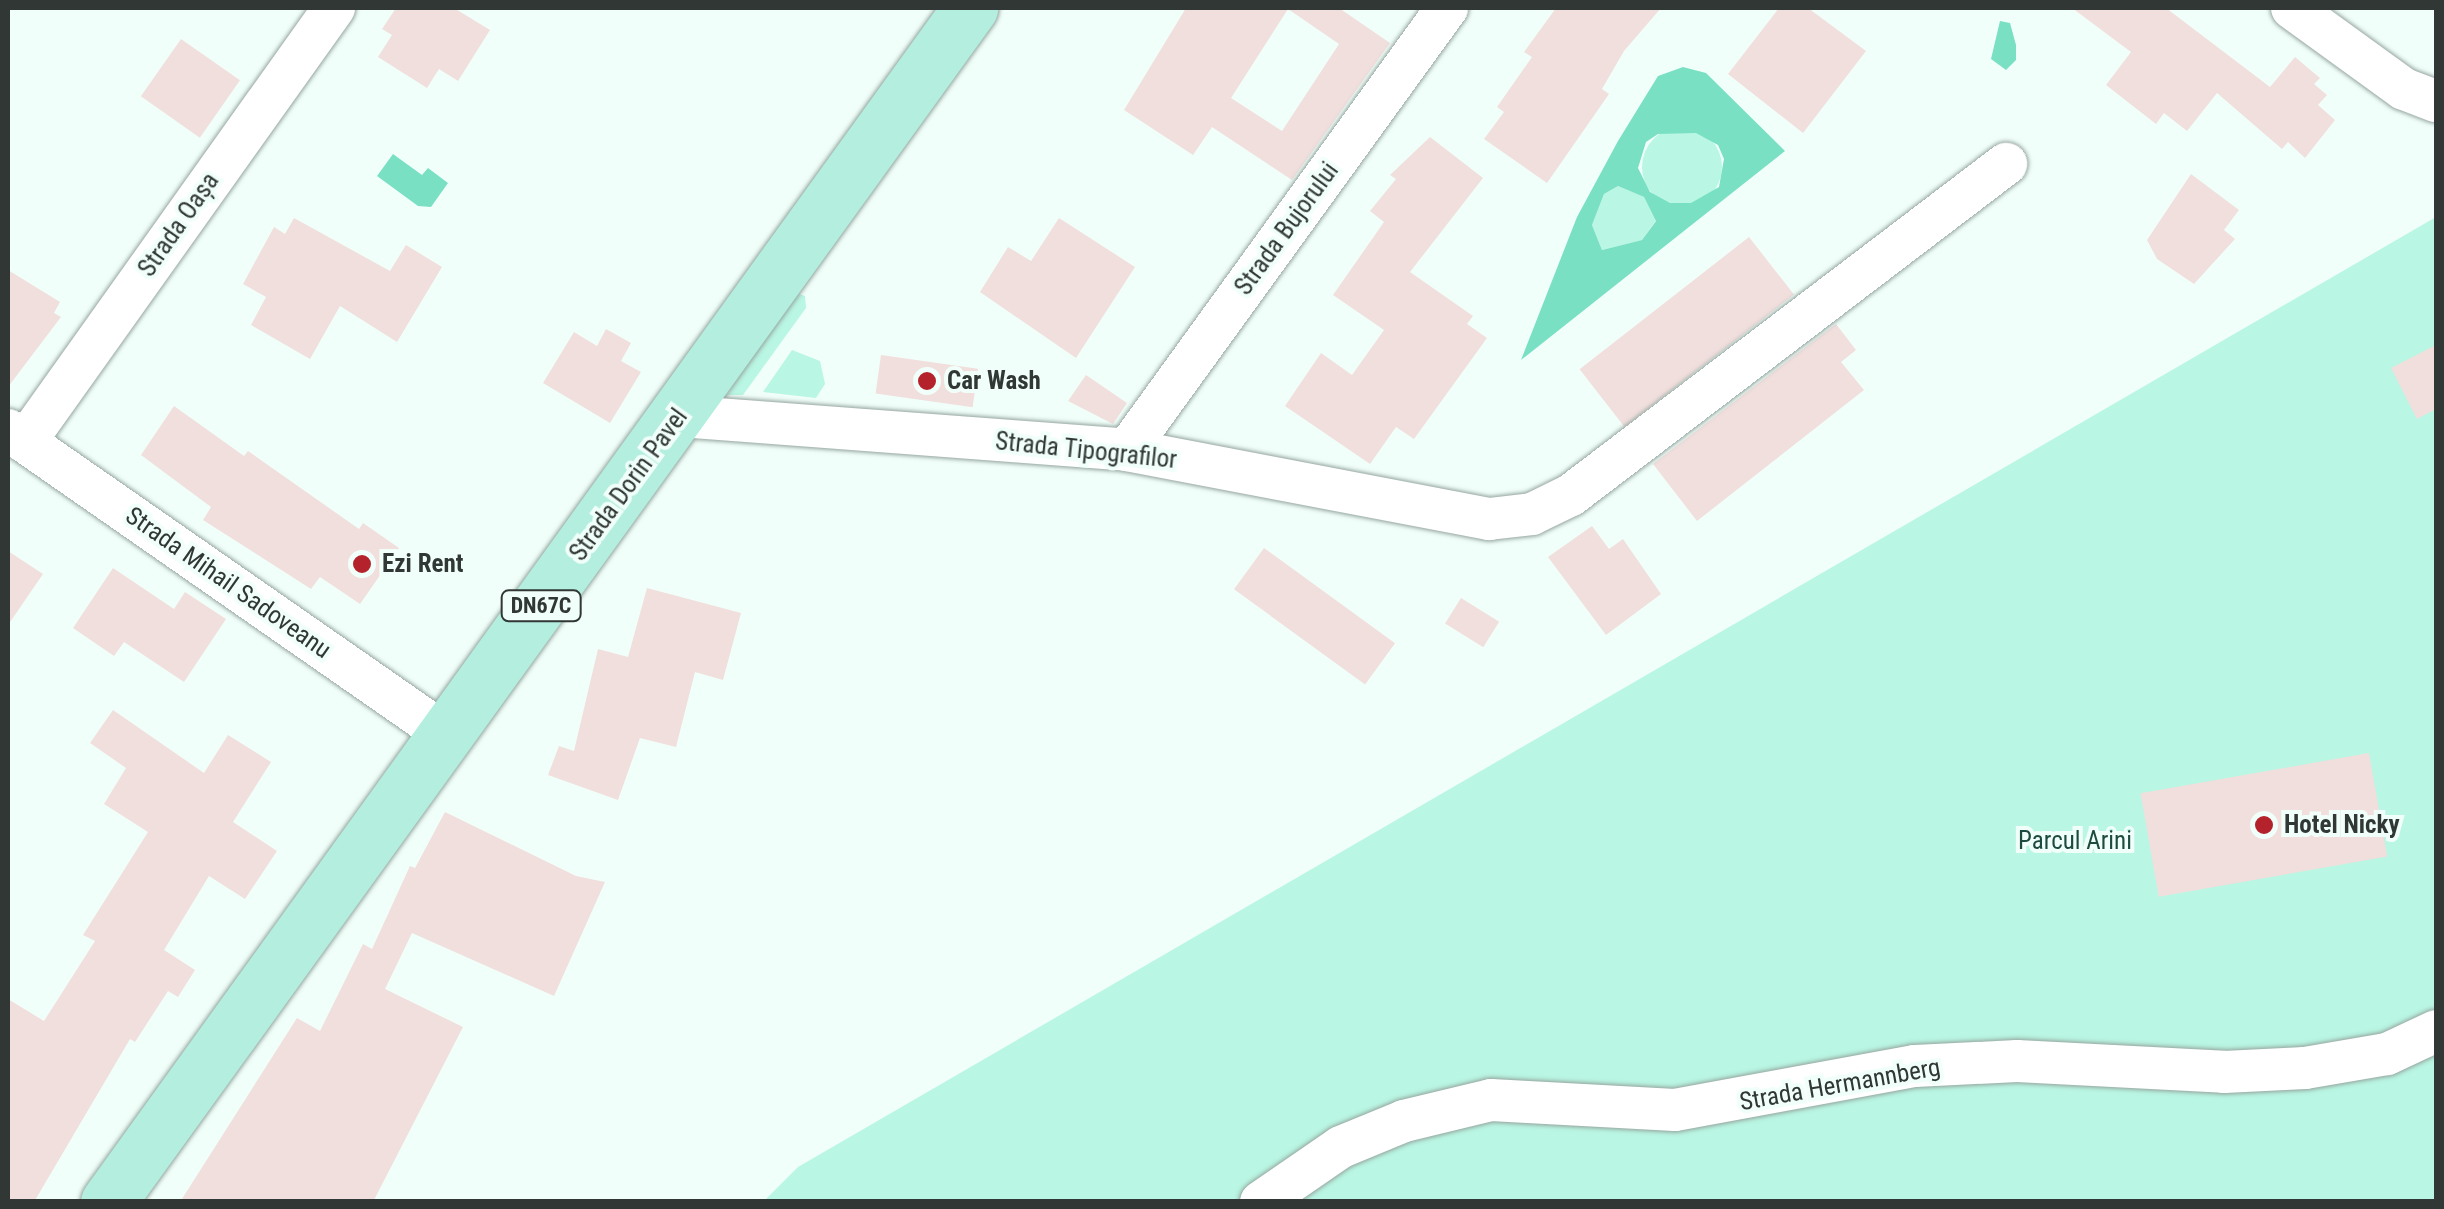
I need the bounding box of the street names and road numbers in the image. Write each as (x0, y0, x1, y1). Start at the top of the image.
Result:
street label: Strada Bujorului (1229, 157, 1345, 301)
street label: Strada Oașa (132, 167, 226, 283)
street label: Strada Dorin Pavel (564, 403, 694, 567)
street label: Strada Tipografilor (994, 427, 1178, 475)
street label: Strada Mihail Sadoveanu (120, 501, 336, 665)
road number: DN67C (498, 589, 584, 623)
street label: Strada Hermannberg (1737, 1053, 1943, 1117)

